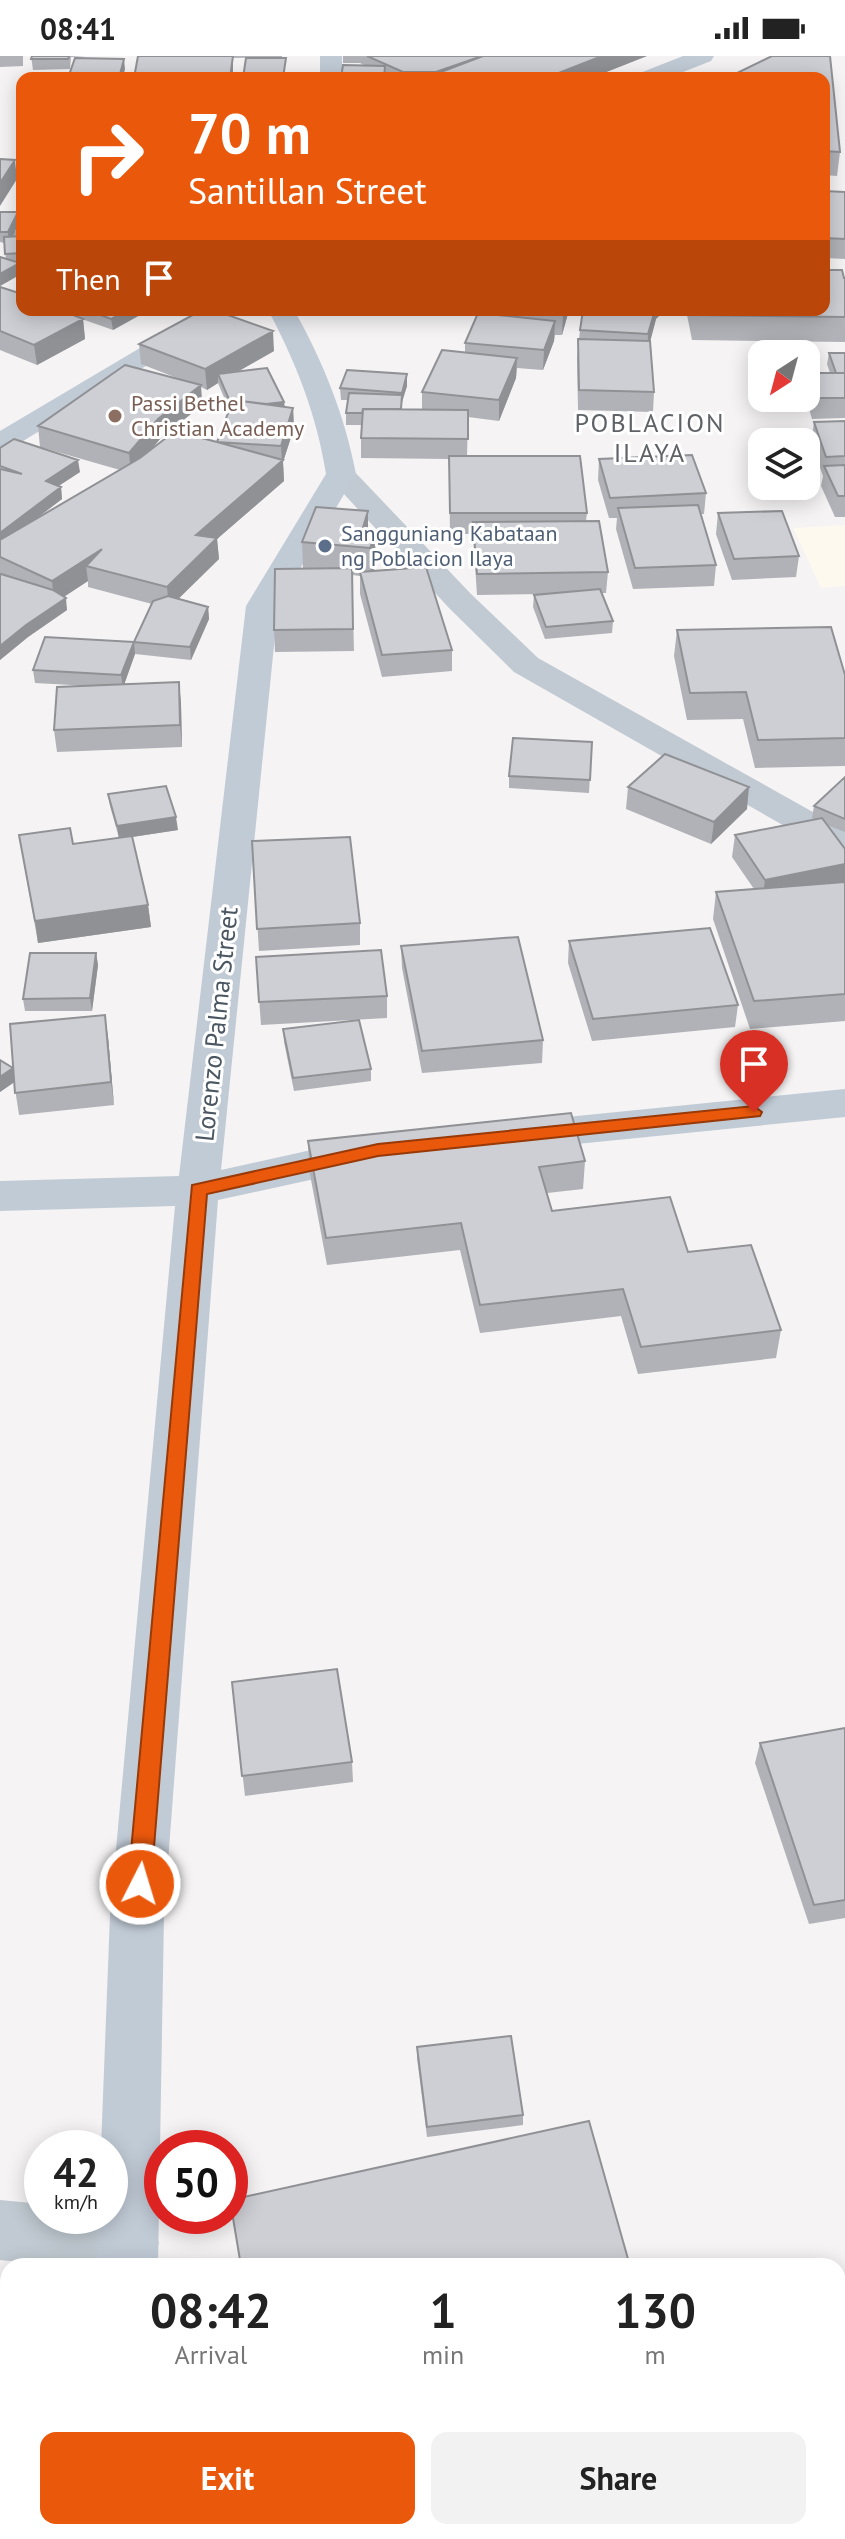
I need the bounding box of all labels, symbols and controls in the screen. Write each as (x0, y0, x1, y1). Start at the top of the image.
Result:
text: 08:41 (40, 9, 116, 48)
text: 70 m (188, 97, 311, 169)
icon: right (56, 104, 160, 208)
text: Santillan Street (188, 167, 427, 214)
icon: arrive (137, 256, 181, 300)
text: Then (56, 259, 121, 298)
north arrow (748, 340, 820, 412)
map controls (748, 340, 820, 500)
place label: Passi Bethel Christian Academy (131, 389, 305, 442)
district label: POBLACION ILAYA (575, 406, 725, 469)
marker: Passi Bethel Christian Academy (106, 407, 124, 425)
button: layers (748, 428, 820, 500)
place label: Sangguniang Kabataan ng Poblacion Ilaya (341, 519, 558, 572)
marker: Sangguniang Kabataan ng Poblacion Ilaya (316, 537, 334, 555)
street label: Lorenzo Palma Street (187, 905, 245, 1143)
pin (720, 1030, 788, 1112)
icon: arrive (732, 1042, 776, 1086)
position arrow (98, 1842, 182, 1926)
speed limit sign: 50 (144, 2130, 248, 2234)
text: 42 (53, 2146, 99, 2198)
text: km/h (54, 2189, 98, 2215)
text: 08:42 (150, 2279, 272, 2341)
text: 1 (429, 2279, 457, 2341)
text: 130 (614, 2279, 696, 2341)
text: Arrival (175, 2338, 247, 2371)
text: min (422, 2338, 464, 2371)
text: m (645, 2338, 666, 2371)
button: Exit (40, 2432, 415, 2524)
button: Share (431, 2432, 806, 2524)

